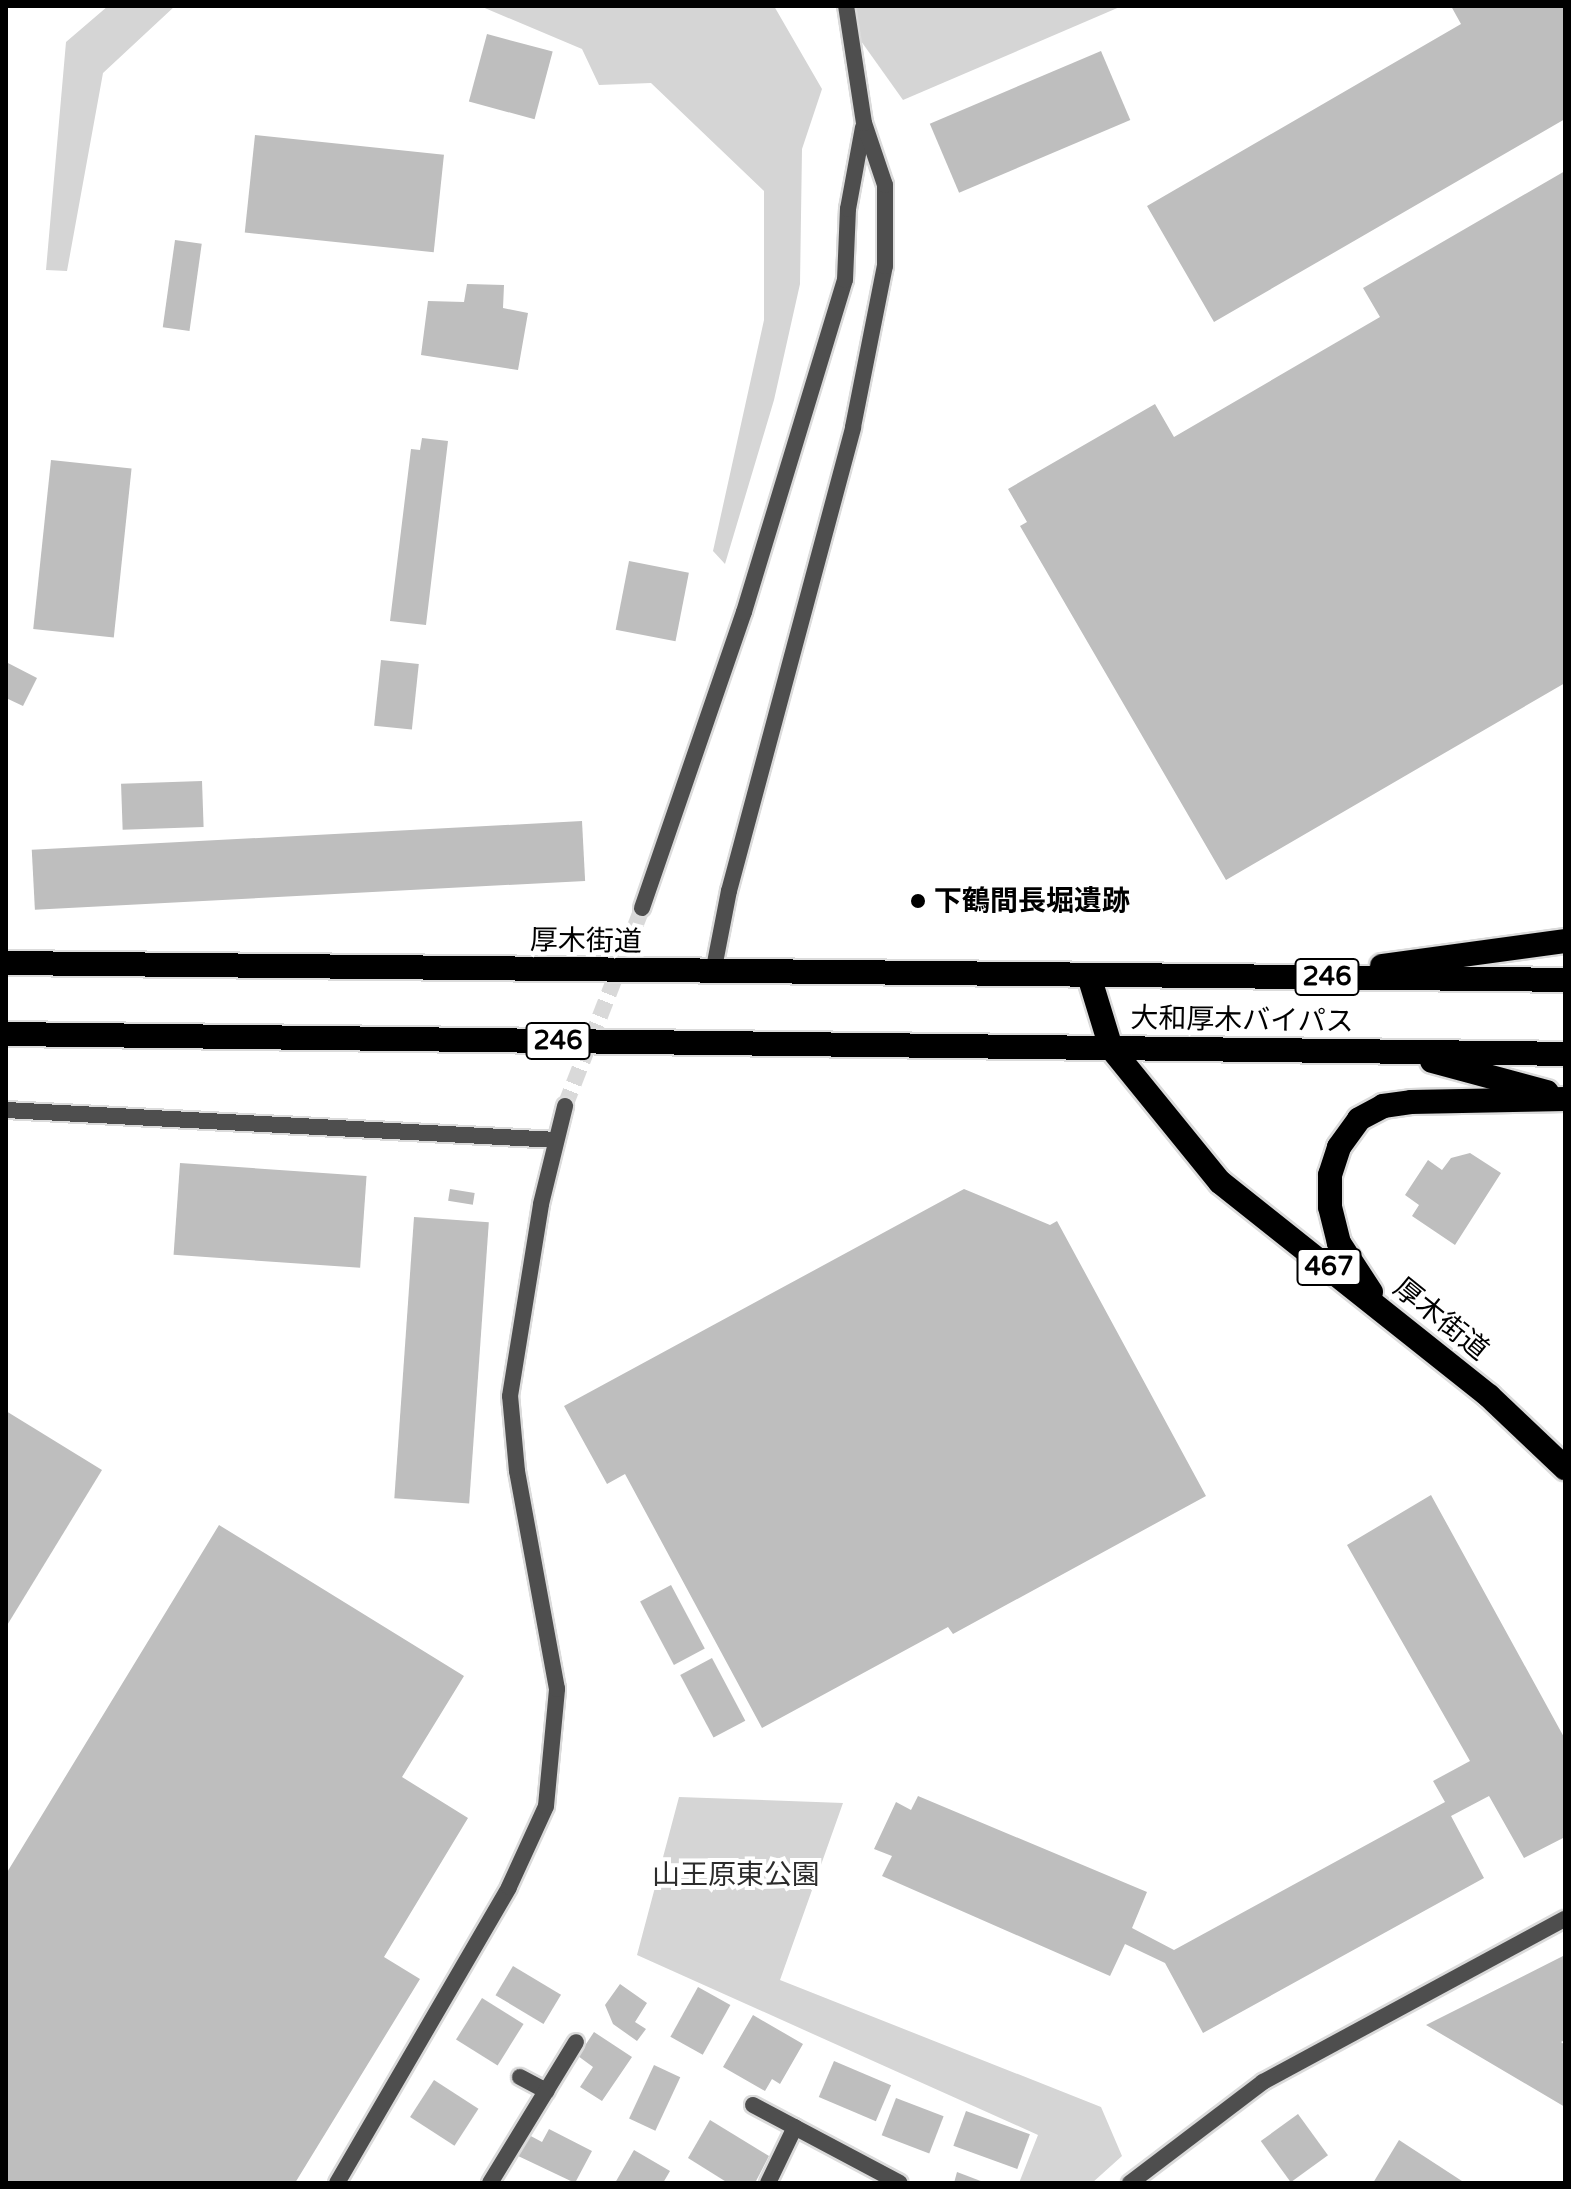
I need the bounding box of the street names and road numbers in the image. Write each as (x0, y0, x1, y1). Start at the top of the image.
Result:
street label: 厚木街道 (530, 923, 642, 959)
road number: 246 (1293, 955, 1361, 999)
street label: 大和厚木バイパス (1130, 1001, 1354, 1039)
road number: 246 (524, 1019, 592, 1063)
road number: 467 (1295, 1245, 1363, 1289)
street label: 厚木街道 (1387, 1271, 1495, 1367)

